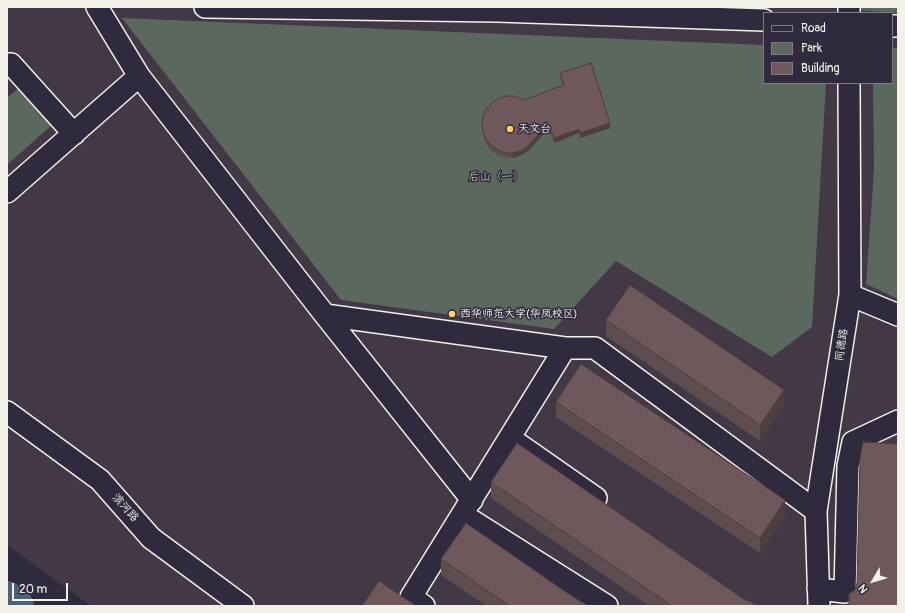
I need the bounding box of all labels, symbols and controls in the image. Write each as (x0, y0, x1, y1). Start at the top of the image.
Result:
legend (763, 12, 893, 84)
text: Road (801, 21, 826, 36)
text: Park (801, 41, 822, 56)
text: Building (801, 61, 840, 76)
place label: 天文台 (518, 122, 551, 136)
marker: 天文台 (505, 124, 515, 134)
park label: 后山（一） (469, 170, 523, 184)
place label: 西华师范大学(华凤校区) (460, 307, 577, 321)
marker: 西华师范大学(华凤校区) (447, 309, 457, 319)
street label: 同德路 (833, 328, 851, 362)
street label: 滨河路 (109, 491, 141, 525)
north arrow (853, 561, 893, 601)
scale bar (14, 575, 70, 601)
text: 20 m (19, 582, 47, 597)
text: N (856, 582, 871, 596)

